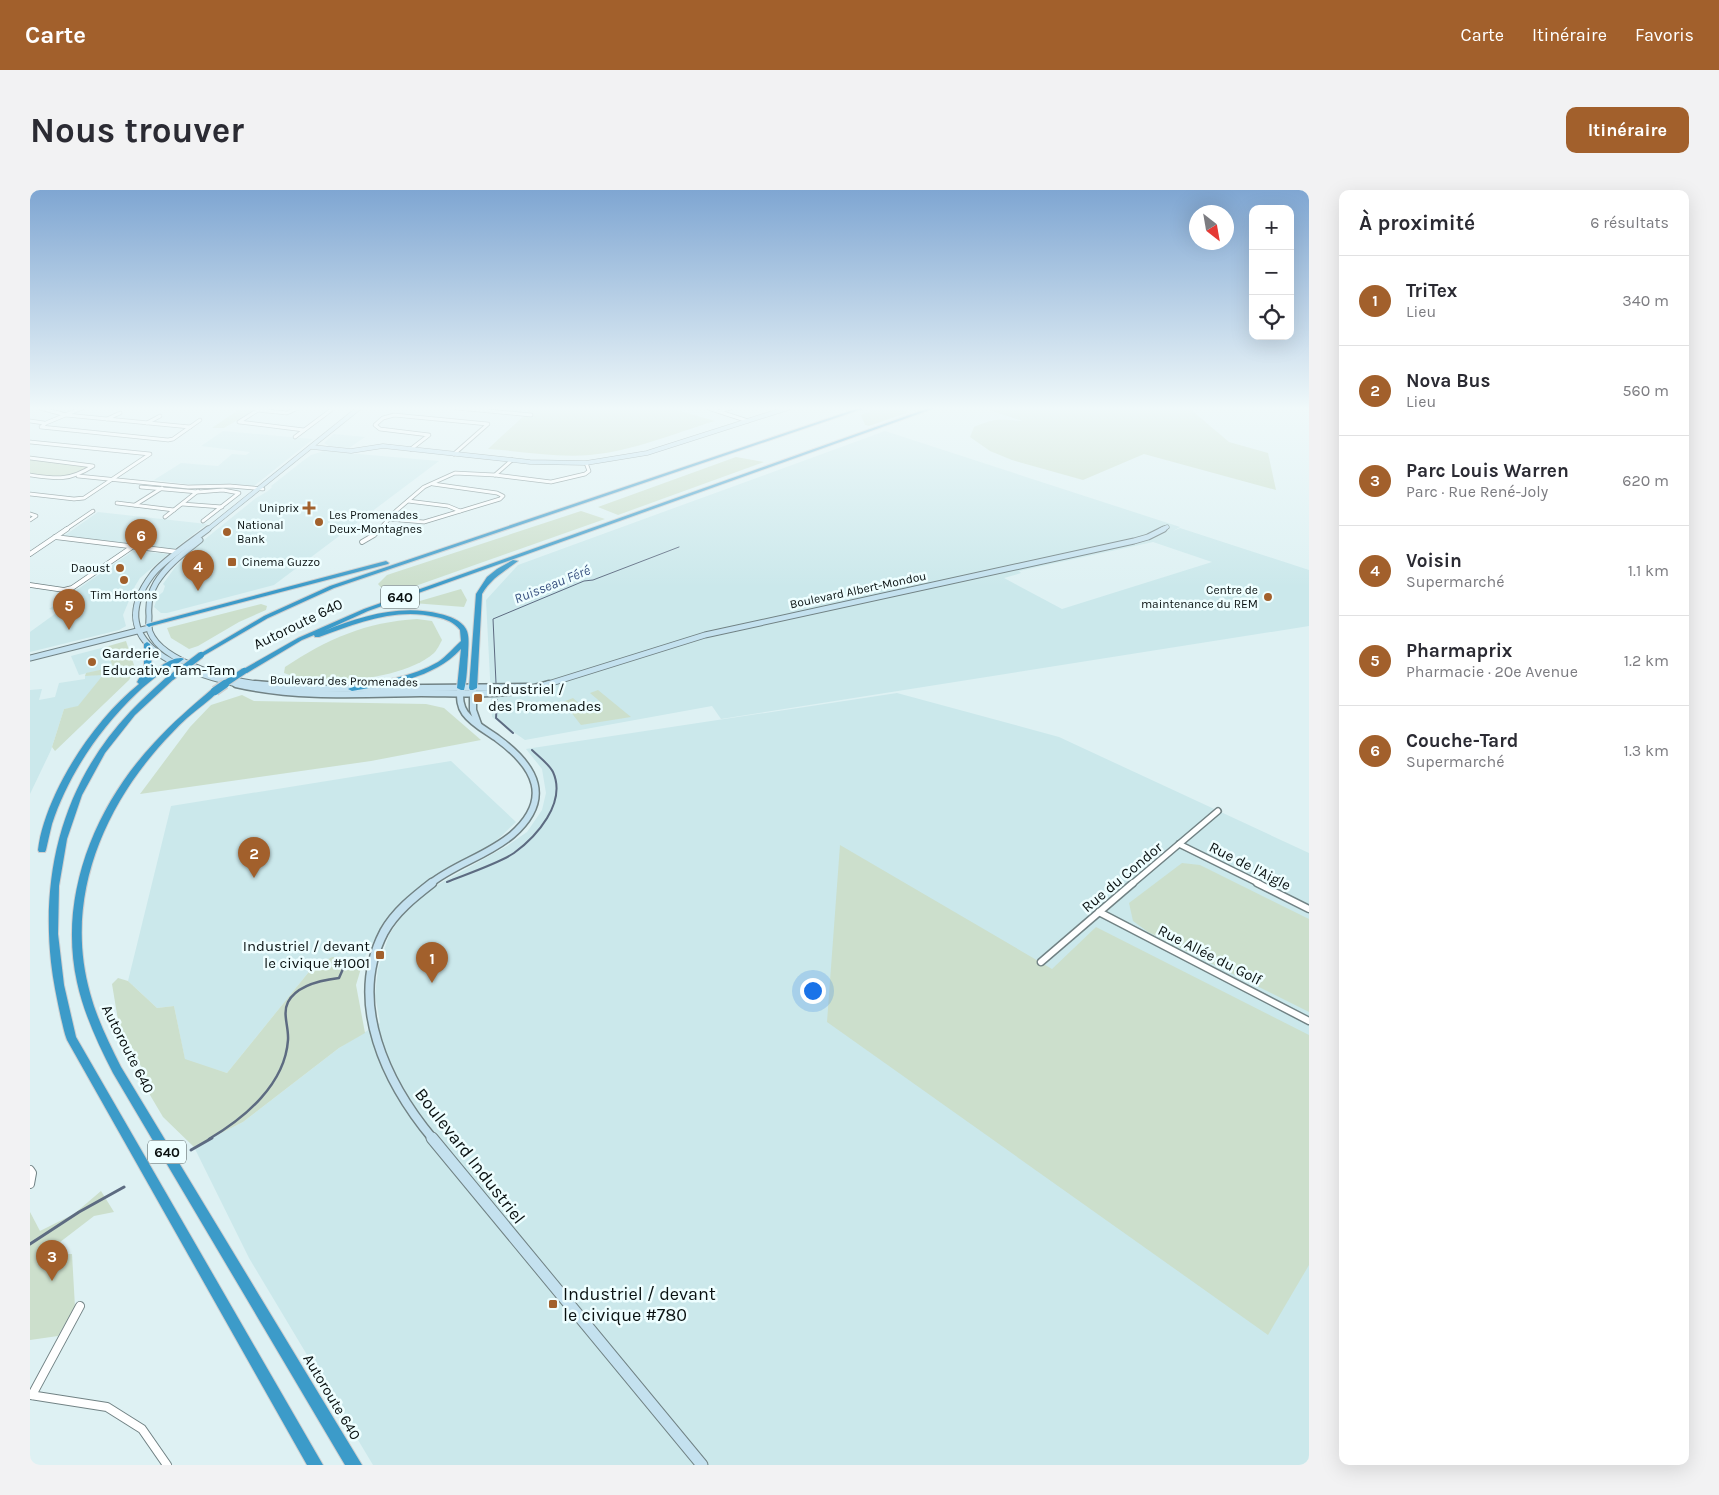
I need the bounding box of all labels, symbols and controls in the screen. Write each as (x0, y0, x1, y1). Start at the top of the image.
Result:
text: Carte (25, 21, 86, 49)
text: Carte (1461, 24, 1504, 46)
text: Itinéraire (1532, 24, 1607, 46)
text: Favoris (1635, 24, 1694, 46)
button: Itinéraire (1566, 107, 1689, 153)
text: Nous trouver (30, 110, 244, 151)
north arrow (1189, 205, 1234, 250)
map controls (1249, 205, 1294, 340)
button: + (1249, 205, 1294, 250)
text: À proximité (1359, 211, 1475, 235)
text: 6 résultats (1590, 213, 1669, 232)
button: − (1249, 250, 1294, 295)
text: TriTex (1406, 280, 1457, 302)
text: 1 (1372, 291, 1378, 310)
text: 340 m (1622, 291, 1669, 310)
button: locate (1249, 295, 1294, 340)
text: Lieu (1406, 302, 1436, 321)
text: Nova Bus (1406, 370, 1490, 392)
text: 2 (1370, 381, 1380, 400)
text: 560 m (1623, 381, 1669, 400)
text: Lieu (1406, 392, 1436, 411)
text: Parc Louis Warren (1406, 460, 1569, 482)
text: 3 (1370, 471, 1380, 490)
text: 620 m (1622, 471, 1669, 490)
text: Parc · Rue René-Joly (1406, 482, 1548, 501)
place label: Uniprix (259, 501, 299, 515)
marker: Uniprix (303, 502, 315, 514)
place label: Les Promenades Deux-Montagnes (329, 508, 422, 536)
marker: Les Promenades Deux-Montagnes (313, 516, 325, 528)
place label: National Bank (237, 518, 284, 546)
pin: 6 (125, 519, 157, 560)
marker: National Bank (221, 526, 233, 538)
pin: 4 (182, 550, 214, 591)
text: Voisin (1406, 550, 1462, 572)
place label: Cinema Guzzo (242, 555, 320, 569)
marker: Cinema Guzzo (226, 556, 238, 568)
place label: Daoust (71, 561, 110, 575)
water label: Ruisseau Féré (512, 561, 593, 607)
text: 4 (1370, 561, 1380, 580)
text: 1.1 km (1628, 561, 1669, 580)
marker: Daoust (114, 562, 126, 574)
street label: Boulevard Albert-Mondou (788, 569, 928, 611)
text: Supermarché (1406, 572, 1504, 591)
marker: Tim Hortons (118, 574, 130, 586)
place label: Centre de maintenance du REM (1141, 583, 1258, 611)
road number: 640 (381, 586, 419, 608)
place label: Tim Hortons (90, 588, 158, 602)
pin: 5 (53, 589, 85, 630)
marker: Centre de maintenance du REM (1262, 591, 1274, 603)
street label: Autoroute 640 (250, 595, 346, 653)
text: Pharmaprix (1406, 640, 1512, 662)
place label: Garderie Educative Tam-Tam (102, 644, 236, 679)
text: 5 (1370, 651, 1380, 670)
text: 1.2 km (1624, 651, 1669, 670)
marker: Garderie Educative Tam-Tam (86, 656, 98, 668)
text: Pharmacie · 20e Avenue (1406, 662, 1578, 681)
street label: Boulevard des Promenades (270, 673, 418, 689)
place label: Industriel / des Promenades (488, 680, 601, 715)
marker: Industriel / des Promenades (472, 692, 484, 704)
text: Couche-Tard (1406, 730, 1518, 752)
text: 6 (1370, 741, 1380, 760)
text: 1.3 km (1624, 741, 1669, 760)
text: Supermarché (1406, 752, 1504, 771)
pin: 2 (238, 837, 270, 878)
street label: Rue du Condor (1078, 838, 1167, 916)
street label: Rue de l'Aigle (1206, 838, 1294, 894)
street label: Rue Allée du Golf (1155, 921, 1266, 989)
place label: Industriel / devant le civique #1001 (243, 937, 370, 972)
pin: 1 (416, 942, 448, 983)
marker: Industriel / devant le civique #1001 (374, 949, 386, 961)
your location (800, 978, 826, 1004)
street label: Autoroute 640 (98, 1002, 158, 1096)
street label: Boulevard Industriel (410, 1084, 530, 1228)
road number: 640 (148, 1140, 186, 1164)
pin: 3 (36, 1240, 68, 1281)
place label: Industriel / devant le civique #780 (563, 1283, 716, 1326)
marker: Industriel / devant le civique #780 (547, 1298, 559, 1310)
street label: Autoroute 640 (299, 1351, 365, 1443)

